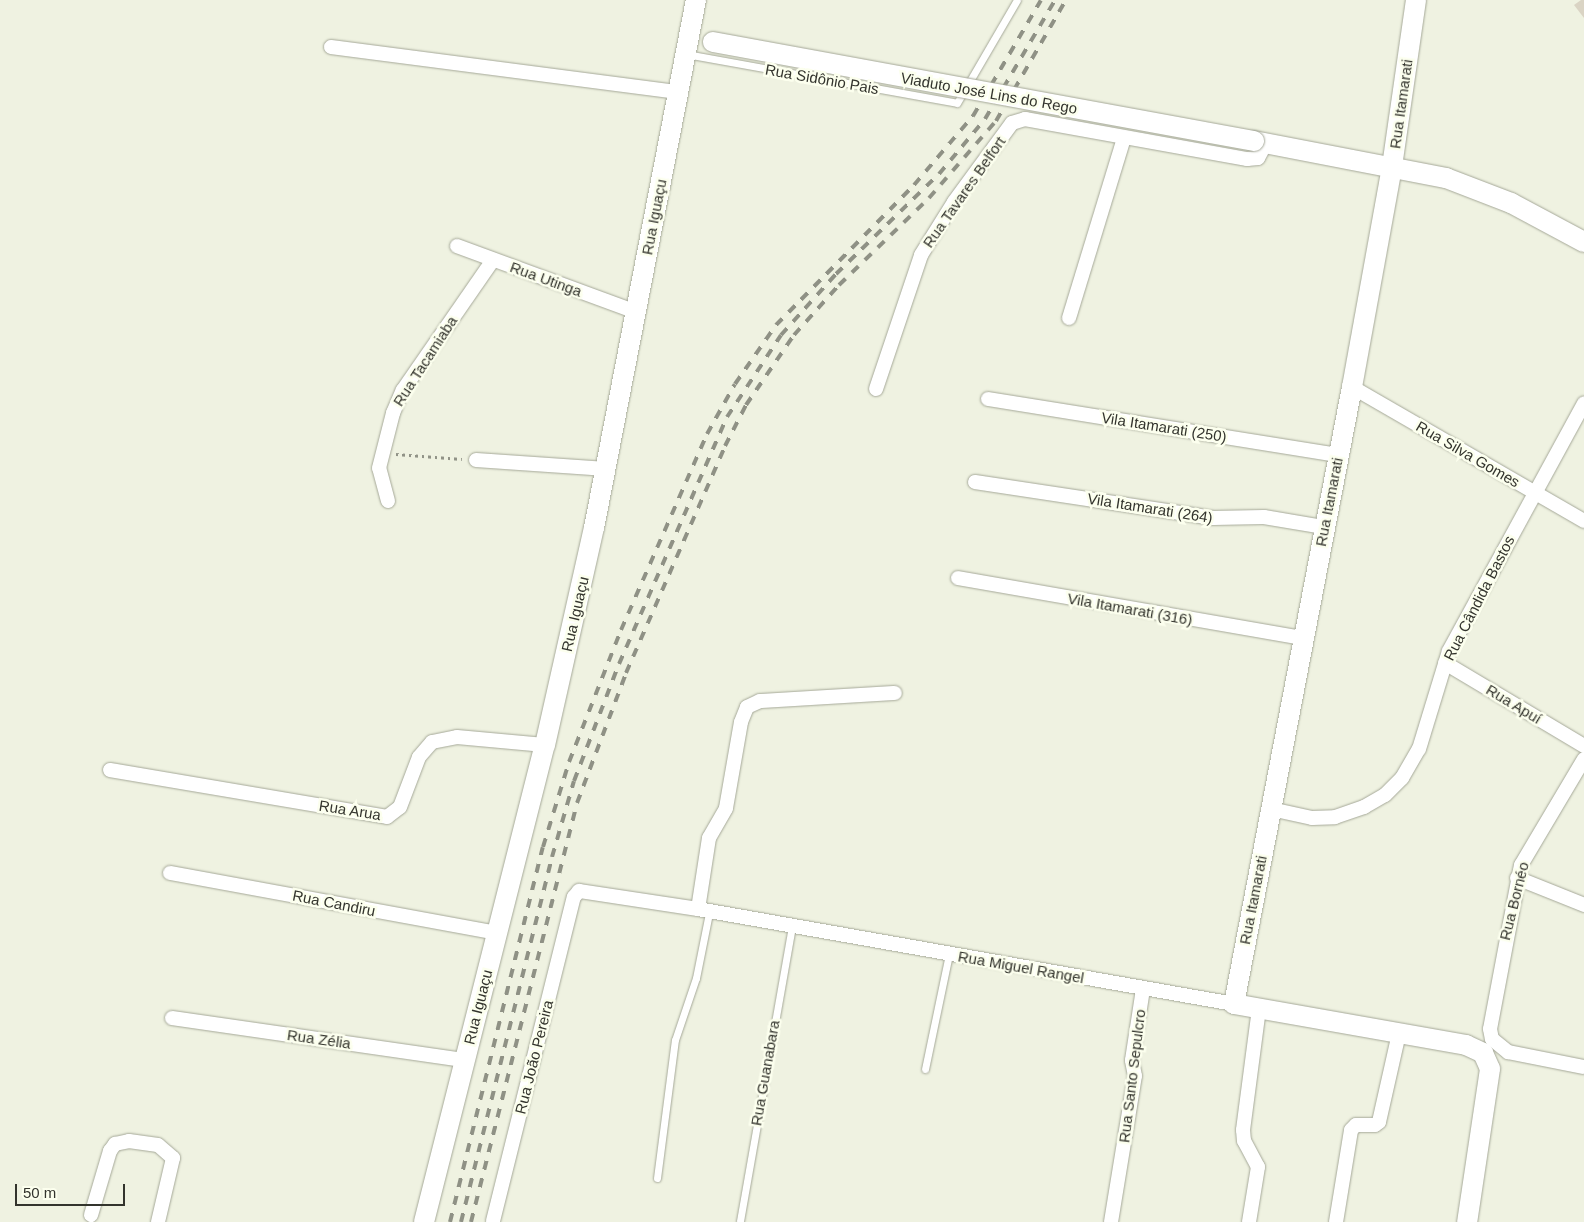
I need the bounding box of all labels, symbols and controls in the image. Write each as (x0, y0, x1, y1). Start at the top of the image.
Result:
street label: Rua Itamarati (1386, 58, 1416, 150)
street label: Rua Sidônio Pais (764, 60, 880, 98)
street label: Viaduto José Lins do Rego (899, 69, 1079, 117)
street label: Rua Tavares Belfort (919, 133, 1009, 251)
street label: Rua Iguaçu (638, 178, 670, 256)
street label: Rua Utinga (508, 258, 584, 300)
street label: Rua Tacamiaba (389, 312, 461, 410)
street label: Vila Itamarati (250) (1100, 408, 1228, 446)
street label: Rua Silva Gomes (1413, 417, 1523, 491)
street label: Rua Itamarati (1312, 456, 1346, 548)
street label: Vila Itamarati (264) (1086, 489, 1214, 527)
street label: Rua Cândida Bastos (1440, 533, 1518, 663)
street label: Rua Iguaçu (558, 575, 592, 653)
street label: Vila Itamarati (316) (1066, 589, 1194, 629)
street label: Rua Apuí (1483, 680, 1545, 728)
street label: Rua Arua (317, 796, 383, 824)
street label: Rua Itamarati (1236, 854, 1270, 946)
street label: Rua Bornéo (1496, 860, 1532, 942)
street label: Rua Candiru (291, 886, 377, 920)
street label: Rua Miguel Rangel (957, 947, 1085, 987)
street label: Rua Iguaçu (460, 968, 496, 1046)
street label: Rua João Pereira (511, 998, 557, 1116)
street label: Rua Santo Sepulcro (1115, 1008, 1149, 1144)
street label: Rua Guanabara (747, 1019, 783, 1127)
street label: Rua Zélia (286, 1026, 352, 1052)
scale bar (18, 1174, 128, 1206)
text: 50 m (23, 1184, 56, 1201)

